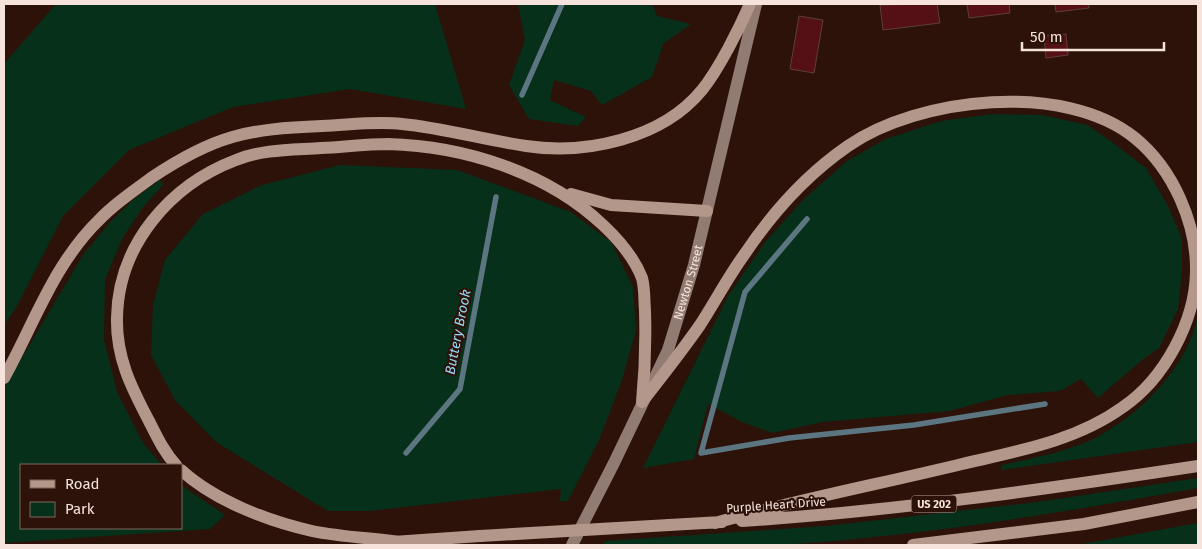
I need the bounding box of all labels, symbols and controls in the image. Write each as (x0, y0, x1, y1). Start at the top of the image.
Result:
scale bar (1022, 20, 1164, 52)
text: 50 m (1030, 28, 1063, 46)
street label: Newton Street (671, 243, 706, 322)
water label: Buttery Brook (441, 288, 475, 376)
legend (20, 464, 182, 529)
text: Road (65, 475, 100, 493)
street label: Purple Heart Drive (726, 495, 826, 515)
road number: US 202 (912, 496, 956, 512)
text: Park (65, 500, 95, 518)

